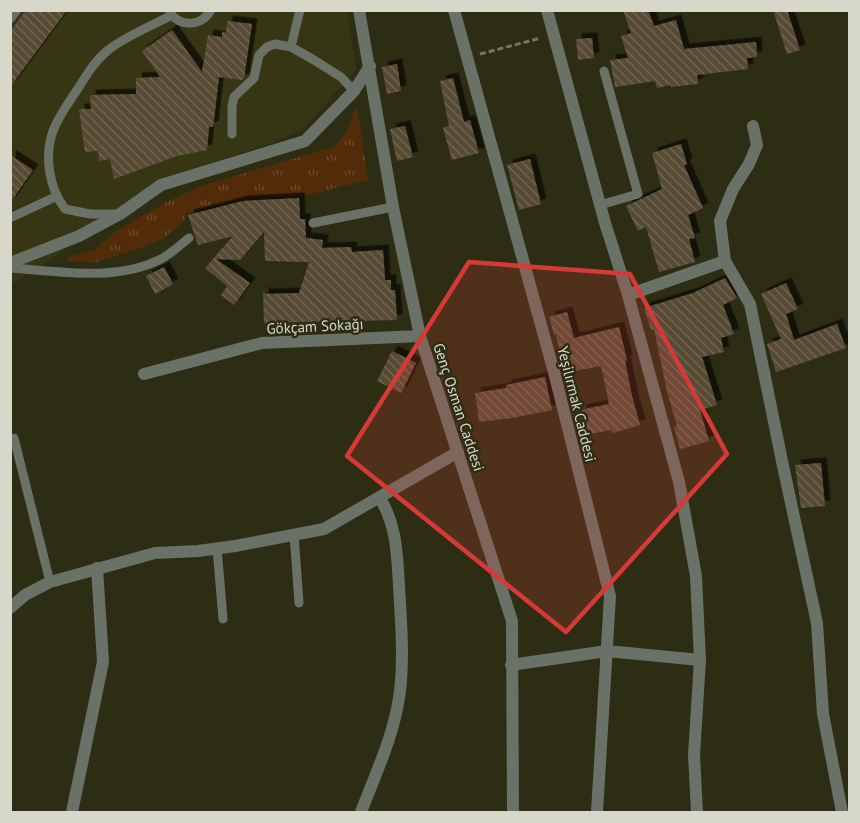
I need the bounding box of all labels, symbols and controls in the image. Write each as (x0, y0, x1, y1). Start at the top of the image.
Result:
street label: Gökçam Sokağı (266, 314, 364, 338)
street label: Genç Osman Caddesi (429, 340, 489, 474)
street label: Yeşilırmak Caddesi (553, 344, 601, 464)

